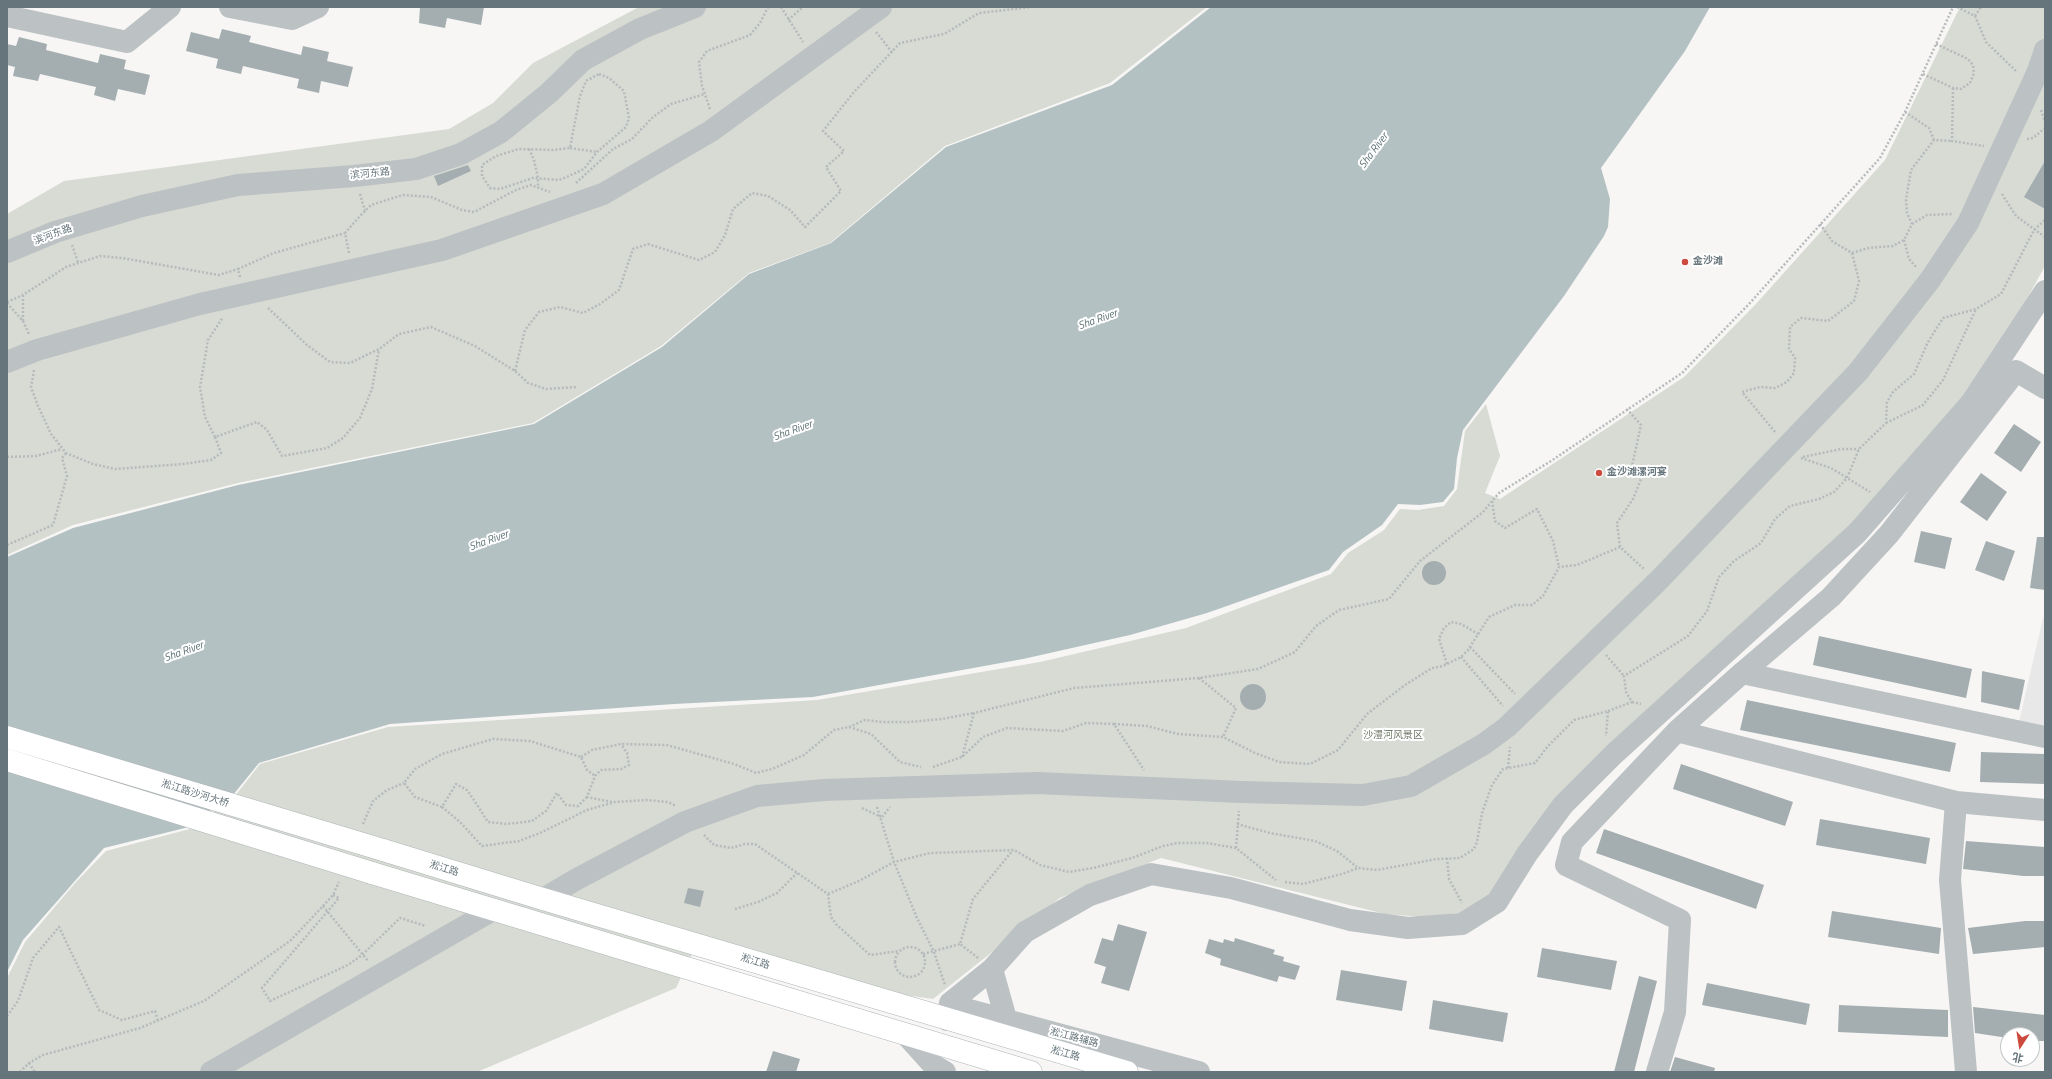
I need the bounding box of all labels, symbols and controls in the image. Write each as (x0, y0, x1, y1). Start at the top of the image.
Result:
water label: Sha River (1356, 131, 1392, 171)
street label: 滨河东路 (349, 166, 391, 182)
street label: 滨河东路 (32, 223, 74, 247)
place label: 金沙滩 (1693, 256, 1723, 268)
marker: 金沙滩 (1680, 257, 1690, 267)
water label: Sha River (1077, 307, 1119, 333)
water label: Sha River (772, 418, 814, 444)
place label: 金沙滩漯河宴 (1607, 467, 1667, 479)
marker: 金沙滩漯河宴 (1594, 468, 1604, 478)
water label: Sha River (468, 528, 510, 554)
water label: Sha River (163, 639, 205, 665)
park label: 沙澧河风景区 (1363, 730, 1423, 742)
street label: 淞江路沙河大桥 (160, 778, 230, 810)
street label: 淞江路 (428, 859, 460, 879)
street label: 淞江路 (739, 952, 771, 972)
street label: 淞江路辅路 (1048, 1026, 1100, 1050)
north arrow (2000, 1027, 2040, 1067)
street label: 淞江路 (1049, 1044, 1081, 1064)
text: 北 (2011, 1049, 2025, 1067)

